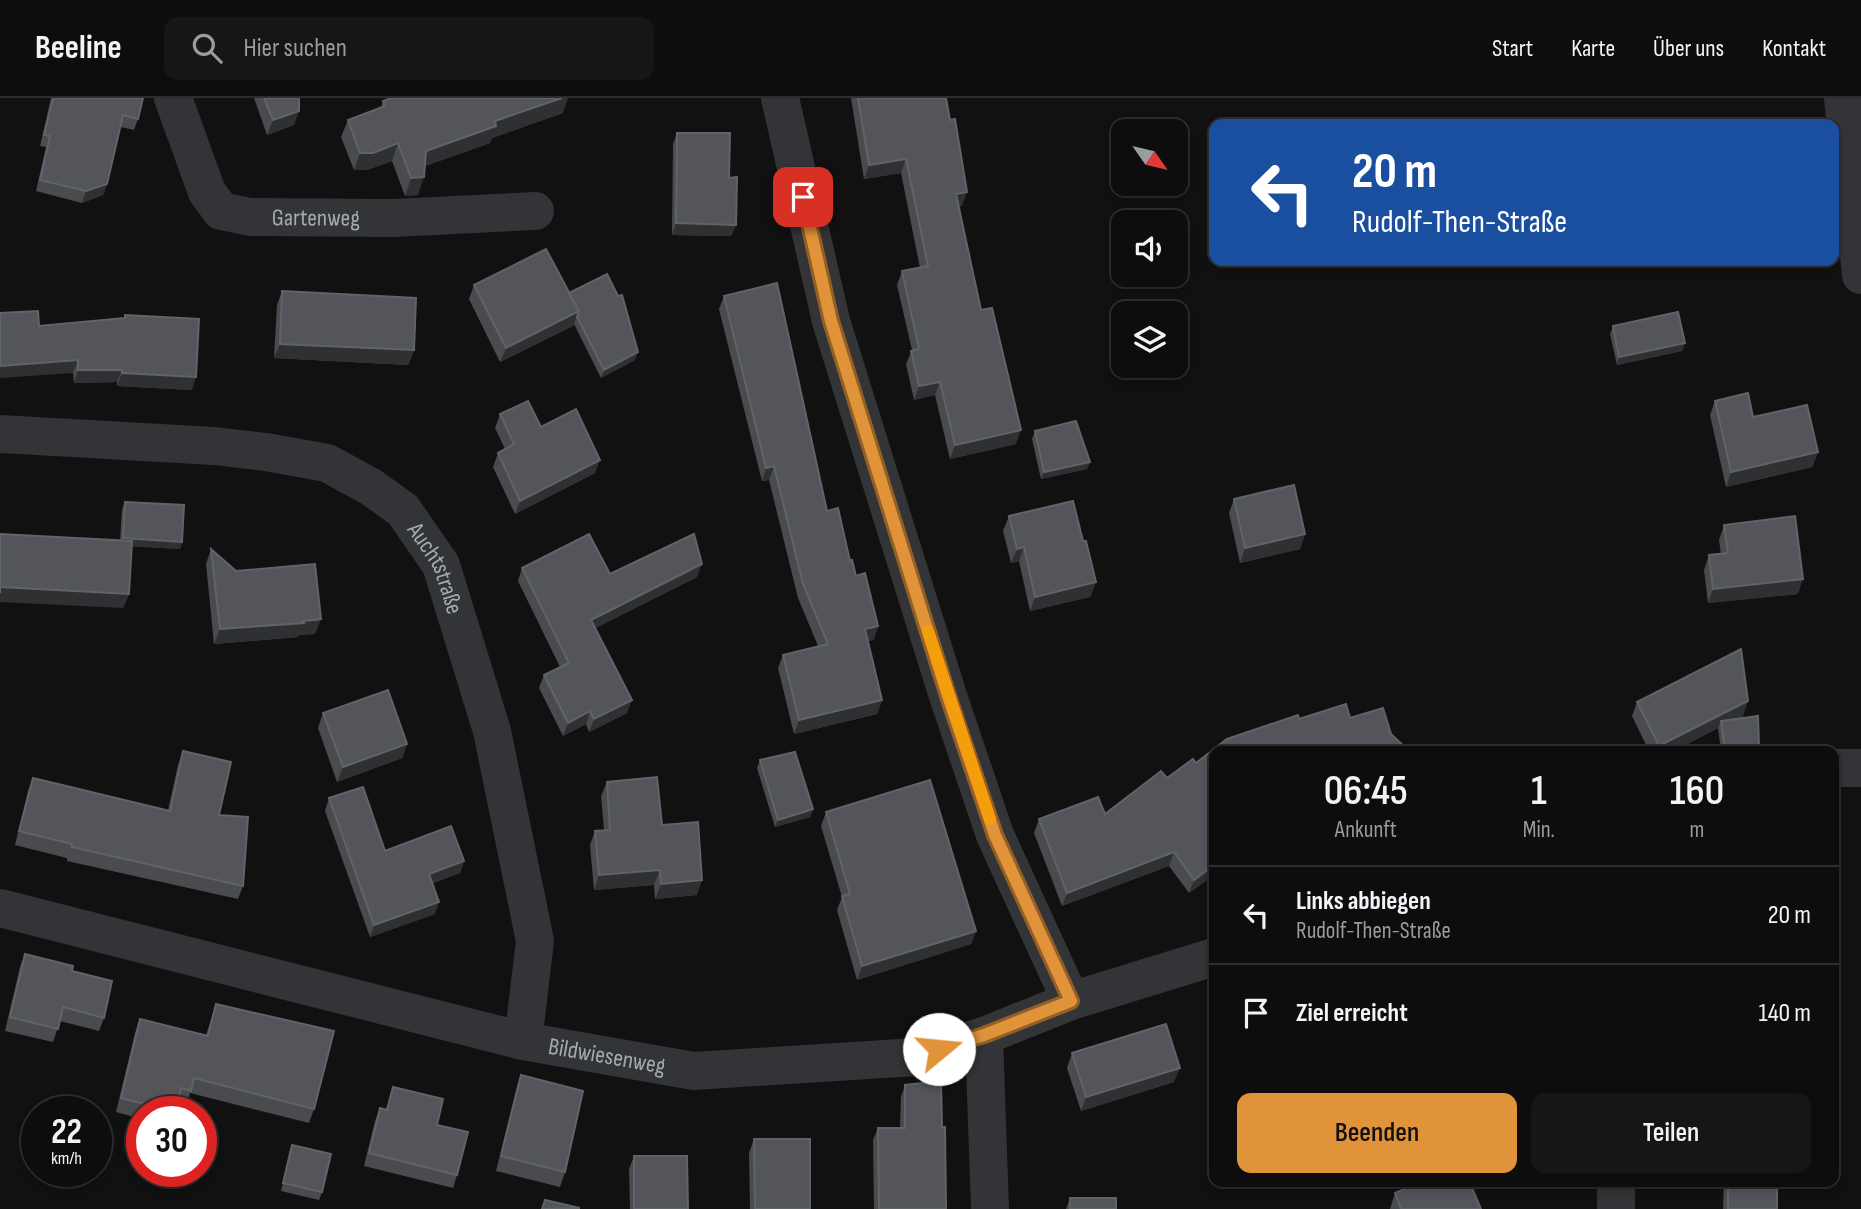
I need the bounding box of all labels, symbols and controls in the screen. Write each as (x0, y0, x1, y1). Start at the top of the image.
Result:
search box (164, 17, 654, 80)
text: Beeline (35, 28, 122, 68)
icon: search (188, 29, 226, 67)
text: Hier suchen (244, 33, 347, 64)
text: Start (1492, 34, 1533, 63)
text: Karte (1571, 34, 1615, 63)
text: Über uns (1653, 34, 1724, 63)
text: Kontakt (1762, 34, 1826, 63)
north arrow (1111, 119, 1188, 196)
map controls (1111, 119, 1188, 378)
text: 20 m (1352, 143, 1437, 202)
icon: left (1237, 147, 1328, 238)
pin (773, 167, 833, 227)
icon: arrive (784, 178, 822, 216)
street label: Gartenweg (272, 203, 360, 233)
text: Rudolf-Then-Straße (1352, 203, 1567, 242)
button: sound (1111, 210, 1188, 287)
button: layers (1111, 301, 1188, 378)
street label: Auchtstraße (400, 516, 469, 618)
text: 06:45 (1324, 766, 1408, 817)
text: 1 (1531, 766, 1547, 817)
text: 160 (1670, 766, 1724, 817)
text: Ankunft (1335, 816, 1397, 844)
text: Min. (1523, 816, 1555, 844)
text: m (1690, 816, 1704, 844)
text: Links abbiegen (1296, 886, 1431, 917)
icon: left (1237, 896, 1275, 934)
text: 20 m (1768, 900, 1811, 931)
text: Rudolf-Then-Straße (1296, 917, 1451, 945)
icon: arrive (1237, 994, 1275, 1032)
text: Ziel erreicht (1296, 998, 1408, 1029)
text: 140 m (1759, 998, 1811, 1029)
position arrow (902, 1012, 976, 1086)
street label: Bildwiesenweg (546, 1032, 668, 1081)
button: Beenden (1237, 1093, 1517, 1173)
button: Teilen (1531, 1093, 1811, 1173)
speed limit sign: 30 (126, 1096, 217, 1187)
text: 22 (51, 1111, 82, 1154)
text: km/h (51, 1148, 82, 1169)

